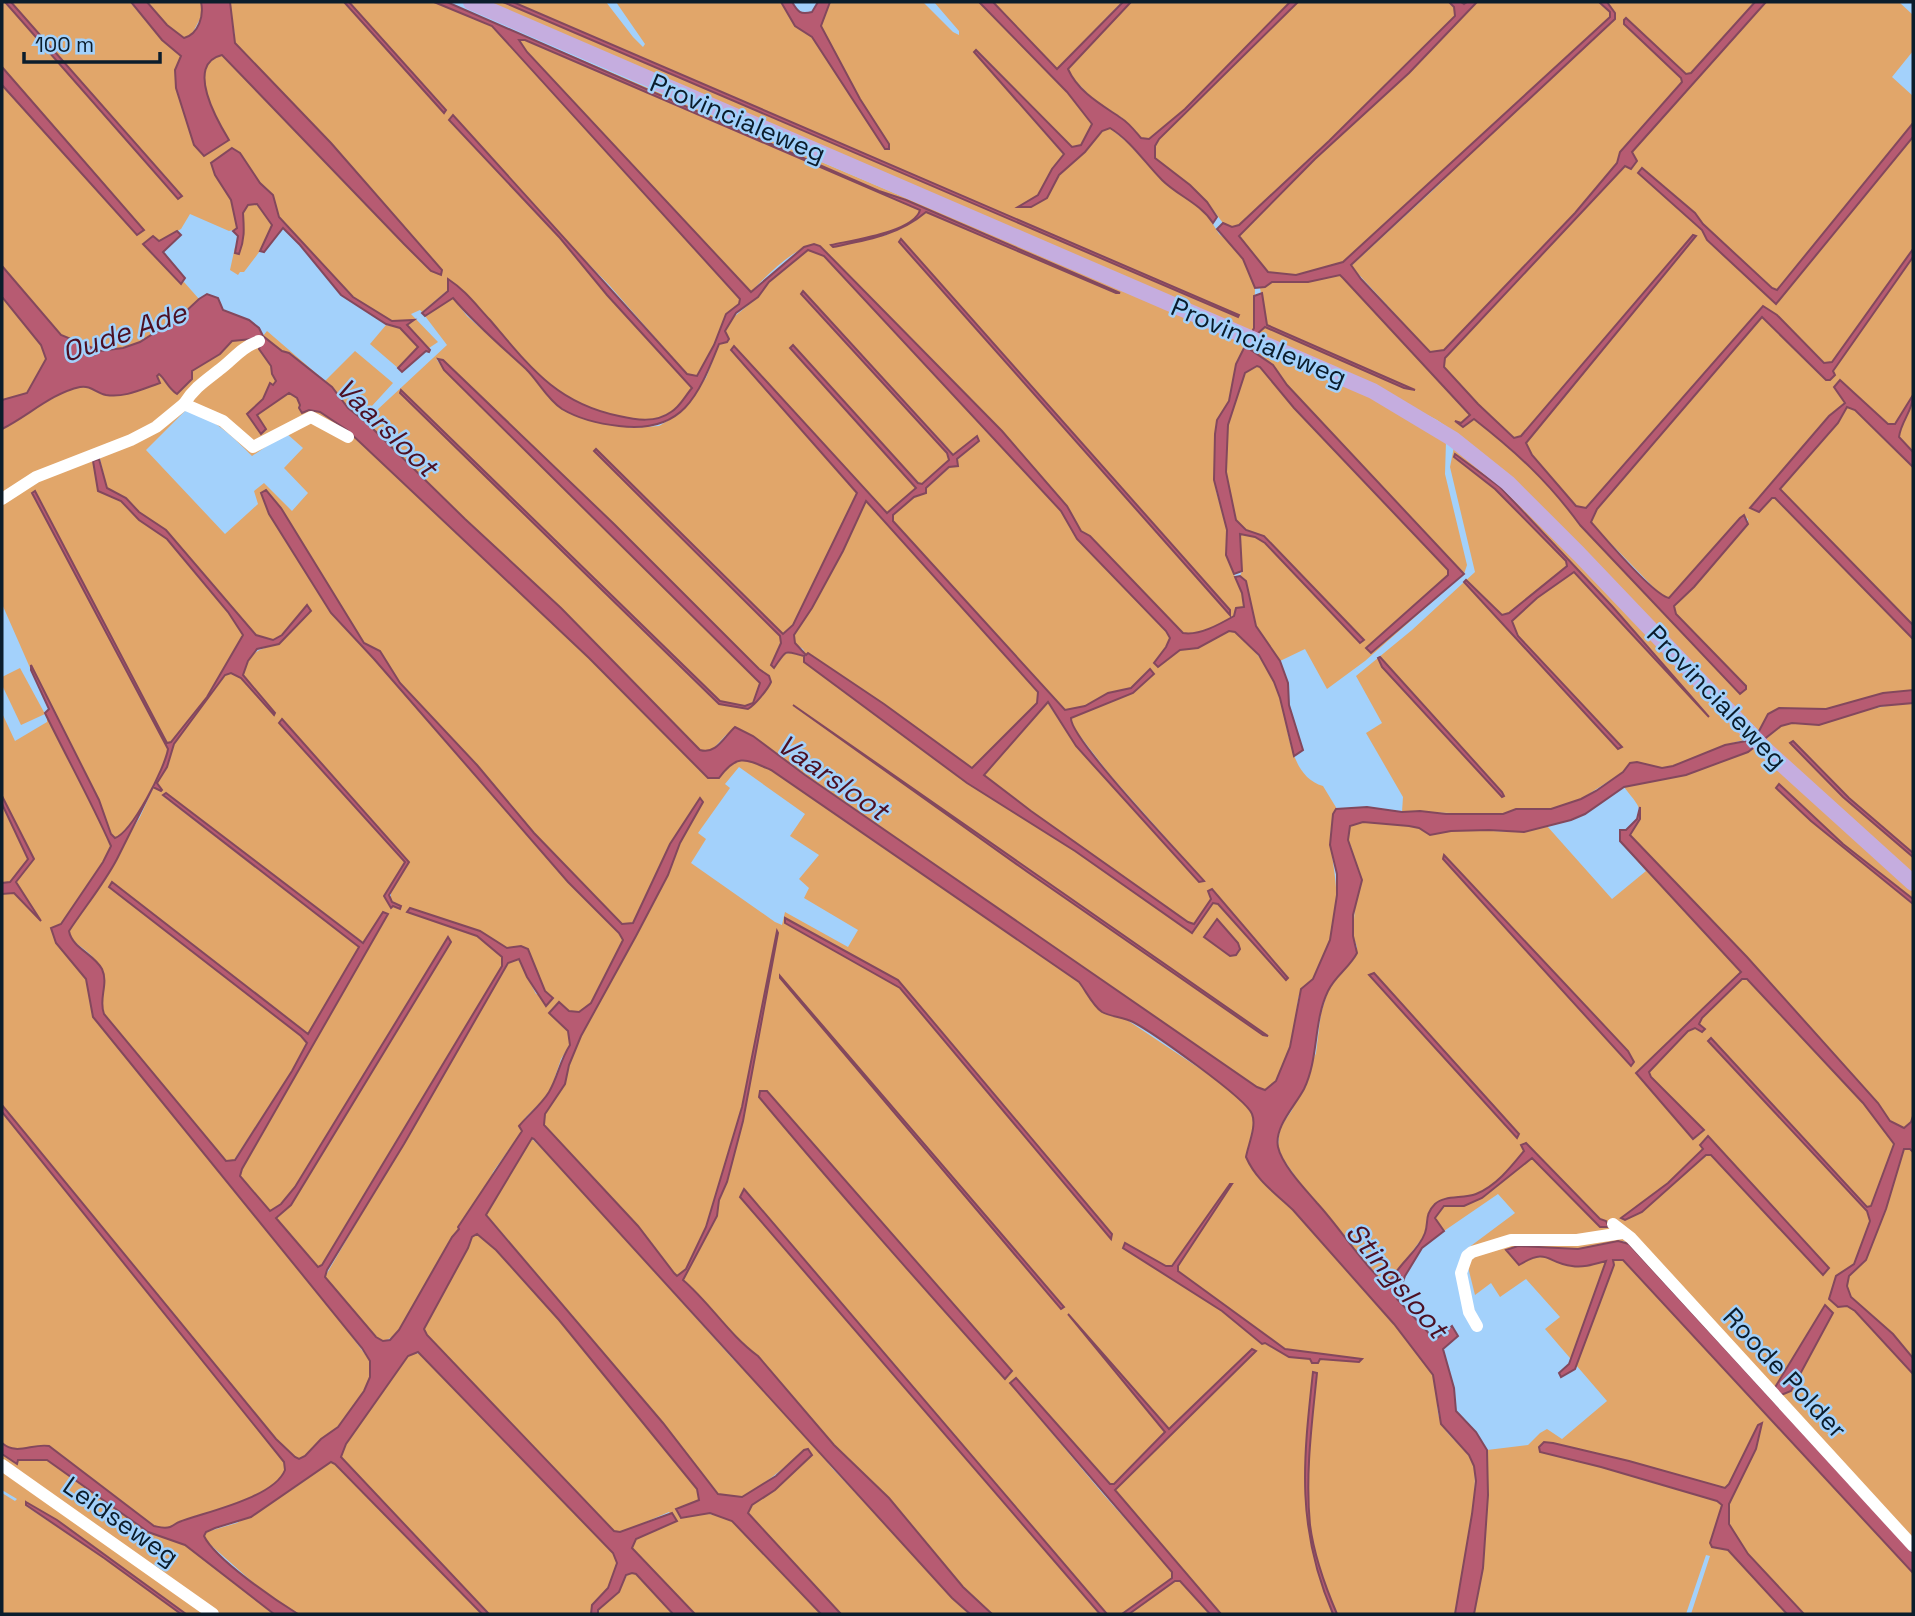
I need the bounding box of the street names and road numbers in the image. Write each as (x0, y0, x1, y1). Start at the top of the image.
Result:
street label: Provincialeweg (645, 66, 831, 170)
street label: Provincialeweg (1166, 290, 1352, 394)
street label: Provincialeweg (1640, 618, 1794, 776)
street label: Roode Polder (1716, 1300, 1854, 1446)
street label: Leidseweg (56, 1469, 186, 1573)

